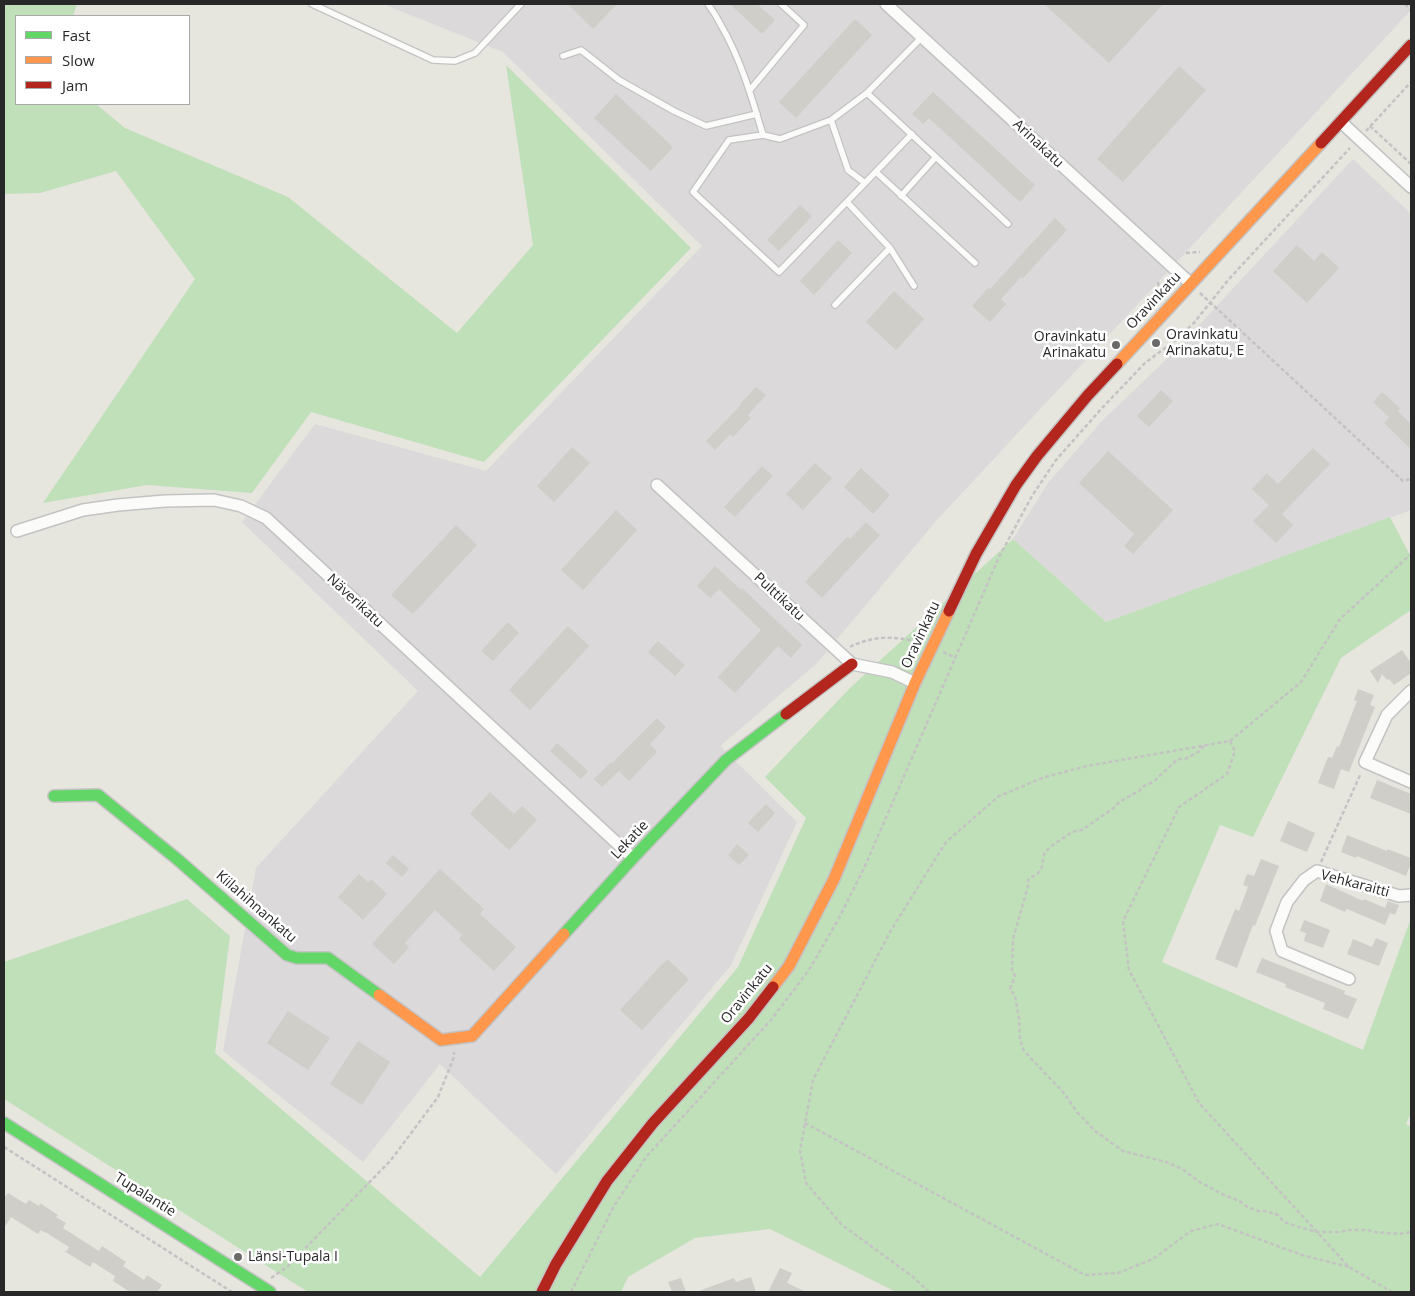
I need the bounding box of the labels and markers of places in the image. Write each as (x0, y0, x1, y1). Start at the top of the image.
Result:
place label: Oravinkatu Arinakatu, E (1166, 327, 1244, 360)
place label: Oravinkatu Arinakatu (1034, 329, 1106, 362)
marker: Oravinkatu Arinakatu, E (1150, 337, 1162, 349)
marker: Oravinkatu Arinakatu (1110, 339, 1122, 351)
place label: Länsi-Tupala I (248, 1249, 338, 1265)
marker: Länsi-Tupala I (232, 1251, 244, 1263)

